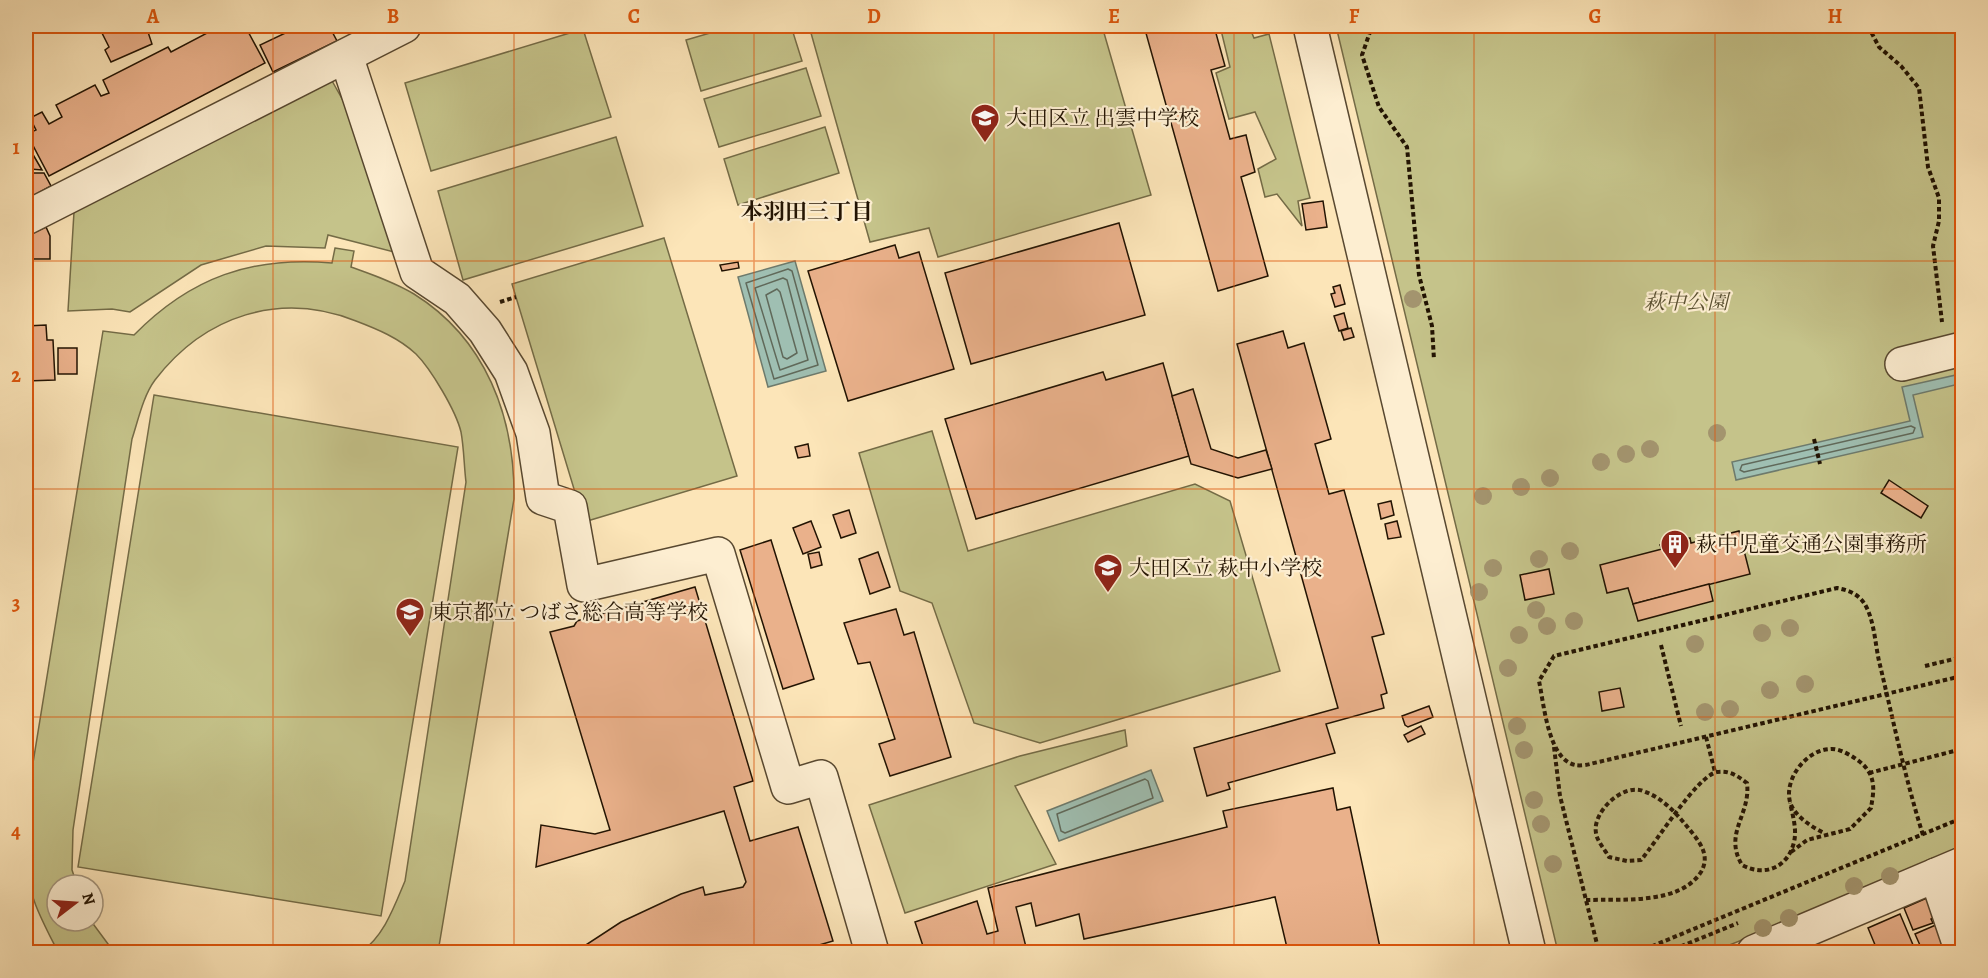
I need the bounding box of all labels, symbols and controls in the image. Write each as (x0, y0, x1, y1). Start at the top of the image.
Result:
text: A (146, 3, 160, 30)
text: B (387, 3, 399, 30)
text: C (628, 3, 640, 30)
text: D (867, 3, 881, 30)
text: E (1108, 3, 1120, 30)
text: F (1349, 3, 1360, 30)
text: G (1588, 3, 1602, 30)
text: H (1828, 3, 1843, 30)
school or university icon: 大田区立 出雲中学校 (969, 102, 1001, 144)
place label: 大田区立 出雲中学校 (1006, 104, 1199, 132)
text: 1 (12, 134, 20, 161)
district label: 本羽田三丁目 (741, 197, 873, 227)
park label: 萩中公園 (1644, 288, 1731, 316)
text: 2 (11, 362, 21, 389)
building icon: 萩中児童交通公園事務所 (1659, 528, 1691, 570)
place label: 萩中児童交通公園事務所 (1696, 530, 1927, 558)
school or university icon: 大田区立 萩中小学校 (1092, 552, 1124, 594)
place label: 大田区立 萩中小学校 (1129, 554, 1322, 582)
text: 3 (12, 590, 20, 617)
school or university icon: 東京都立 つばさ総合高等学校 (394, 596, 426, 638)
place label: 東京都立 つばさ総合高等学校 (431, 598, 708, 626)
text: 4 (11, 818, 21, 845)
north arrow (45, 873, 105, 933)
text: N (76, 890, 101, 908)

